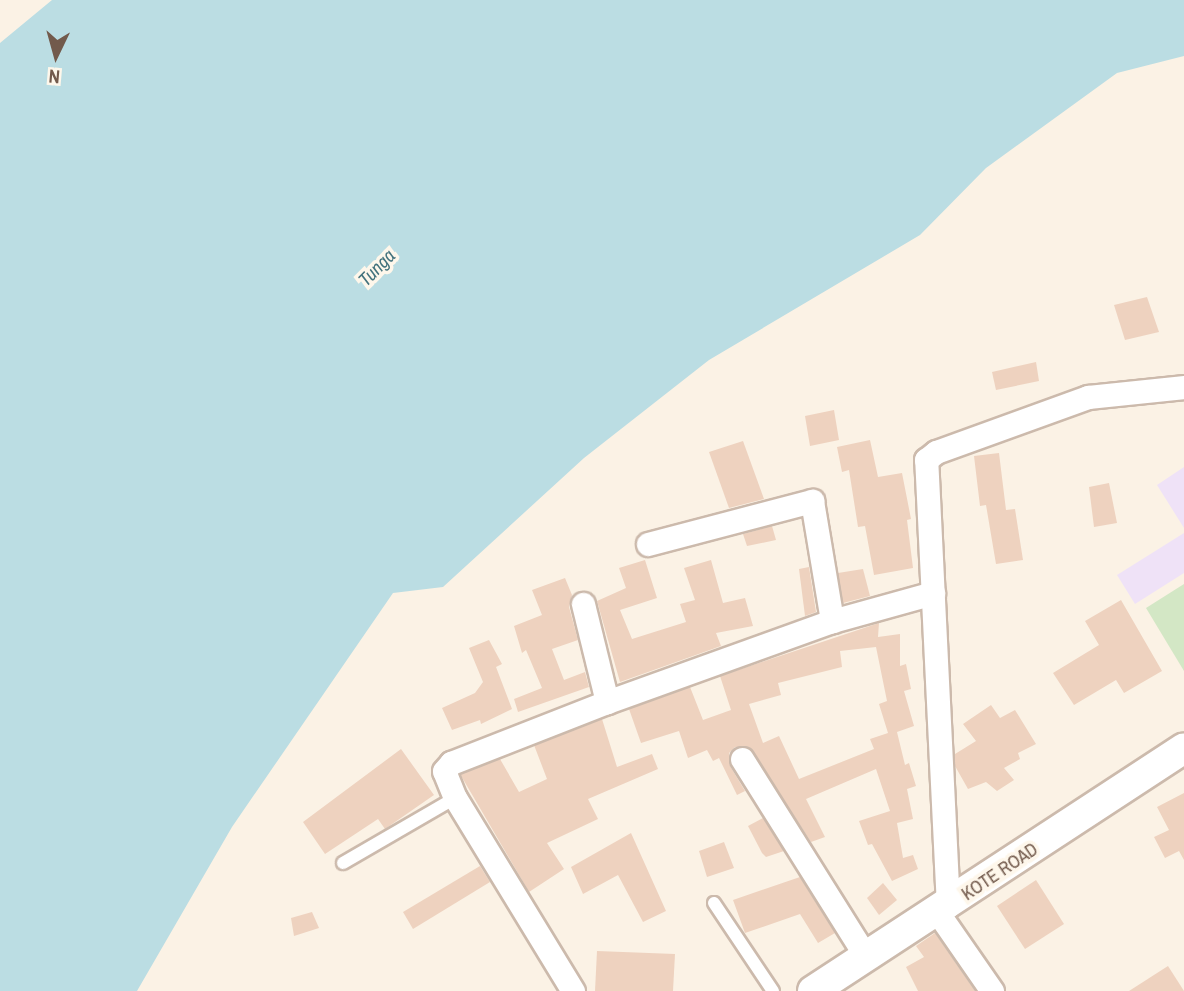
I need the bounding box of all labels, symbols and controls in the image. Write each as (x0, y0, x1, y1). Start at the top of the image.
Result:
north arrow (21, 21, 91, 91)
text: N (47, 63, 61, 90)
water label: Tunga (354, 245, 400, 291)
street label: KOTE ROAD (958, 839, 1042, 905)

